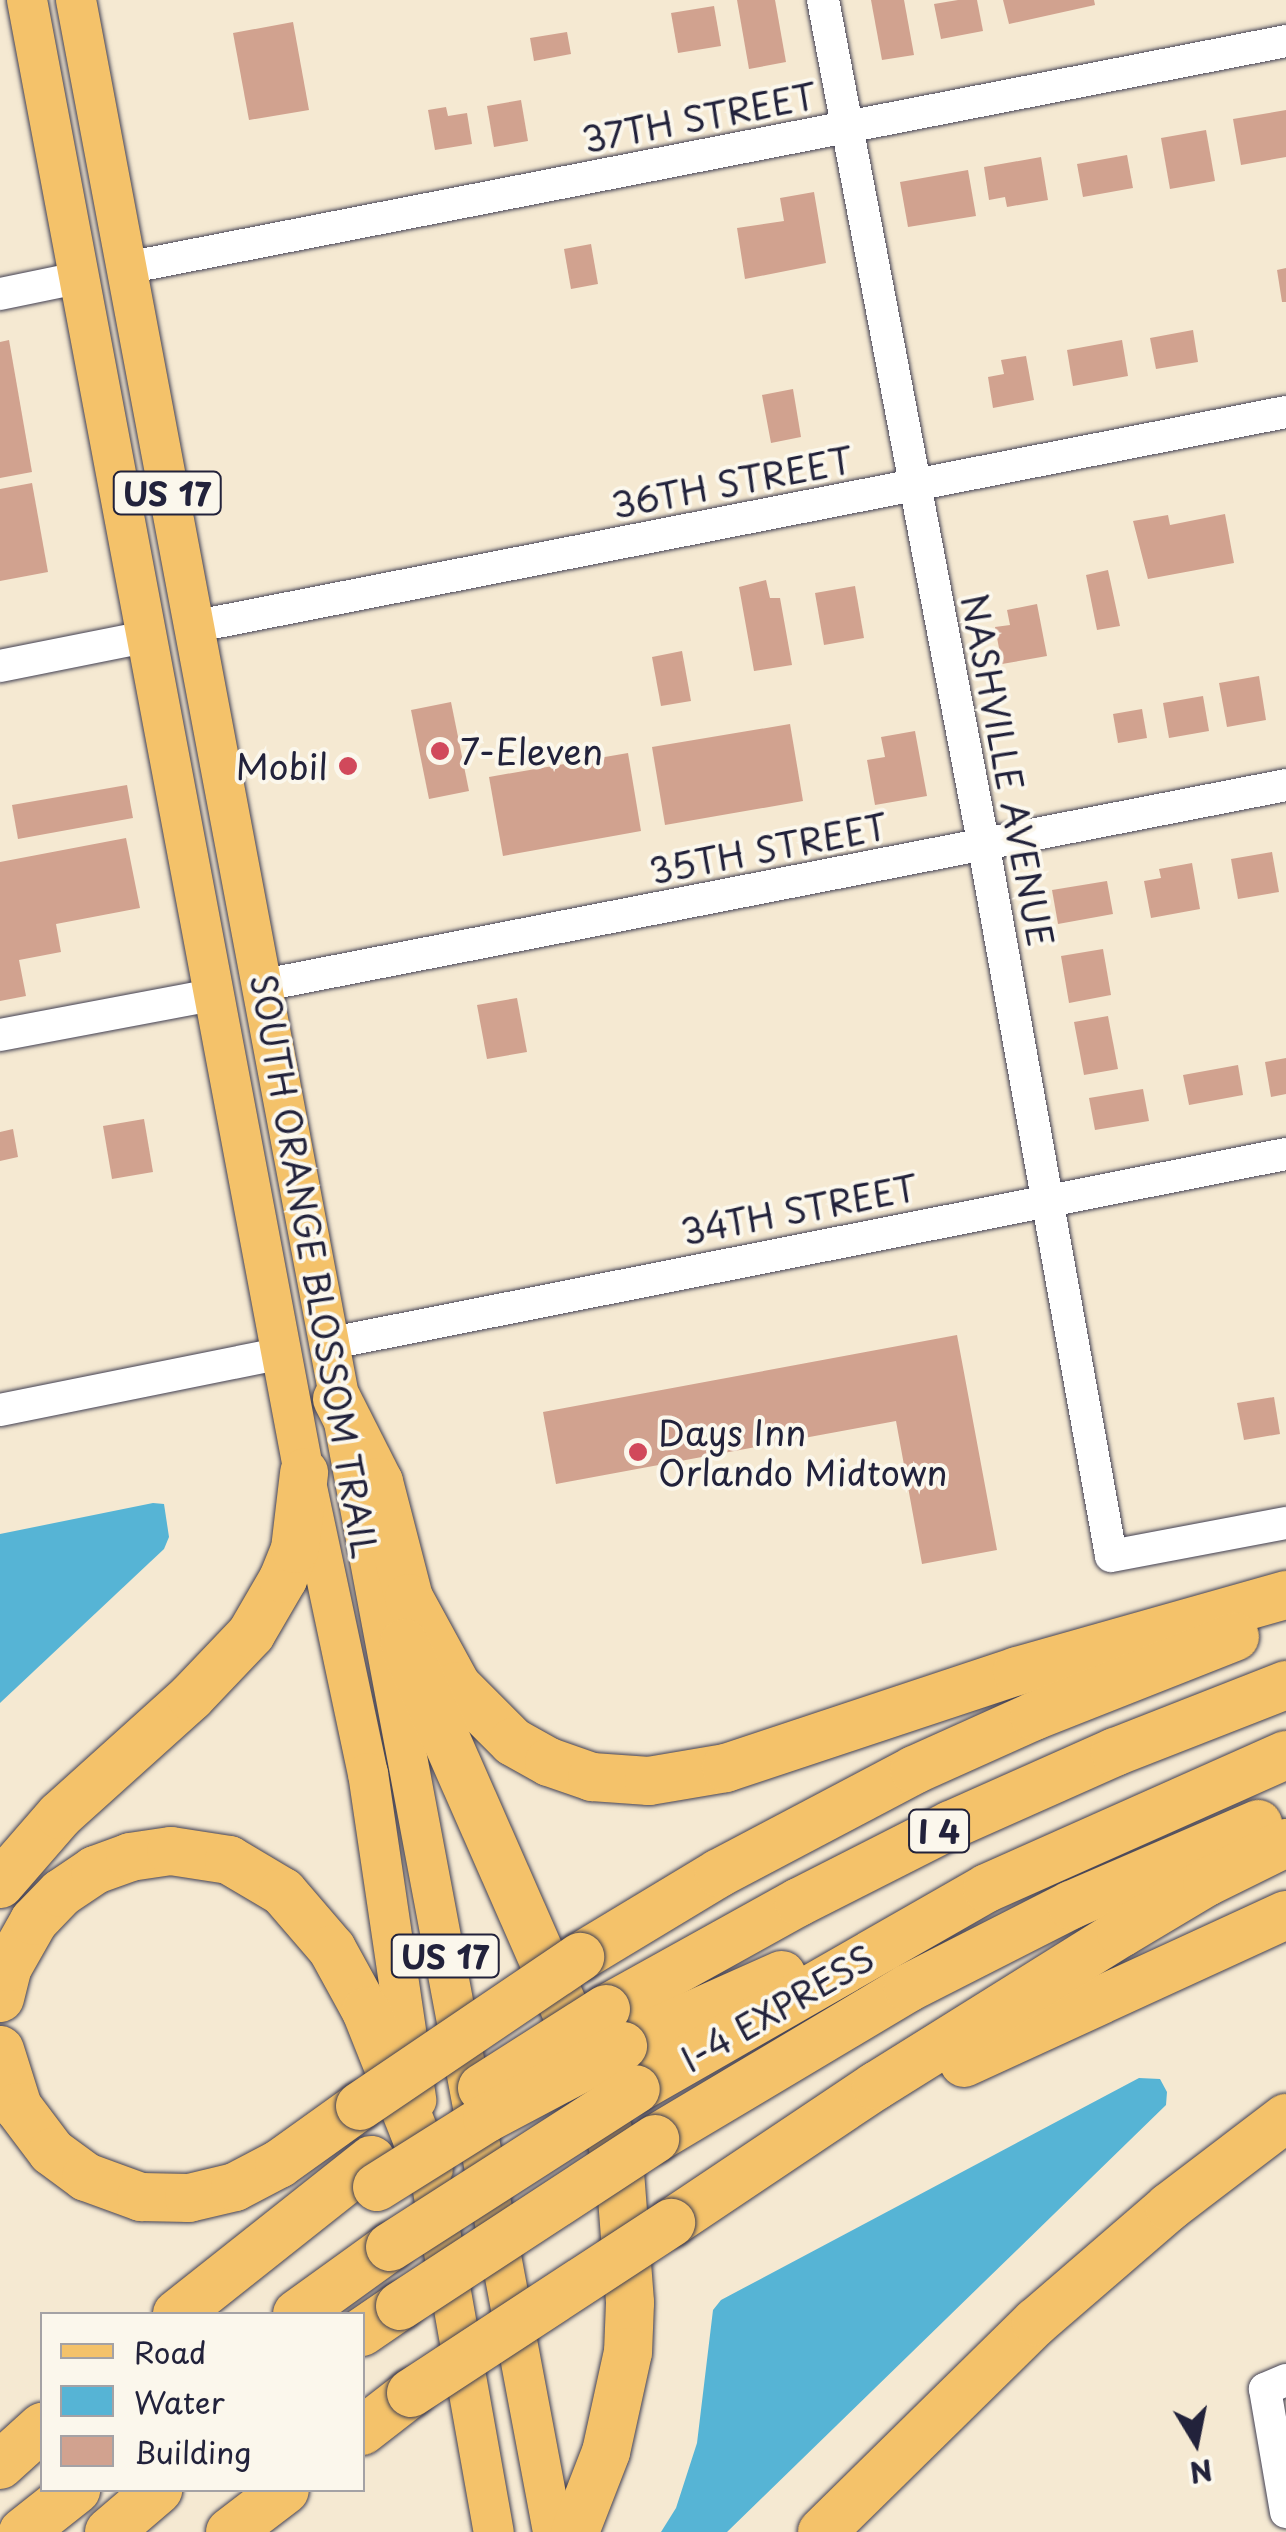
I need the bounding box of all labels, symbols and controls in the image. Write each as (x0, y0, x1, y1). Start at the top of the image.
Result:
street label: 37TH STREET (576, 73, 822, 161)
street label: 36TH STREET (607, 438, 857, 526)
road number: US 17 (112, 466, 222, 520)
street label: NASHVILLE AVENUE (953, 590, 1063, 950)
place label: 7-Eleven (460, 730, 603, 772)
marker: 7-Eleven (429, 740, 451, 762)
place label: Mobil (236, 745, 328, 787)
marker: Mobil (337, 755, 359, 777)
street label: 35TH STREET (644, 804, 892, 892)
street label: SOUTH ORANGE BLOSSOM TRAIL (242, 968, 388, 1564)
street label: 34TH STREET (674, 1165, 924, 1253)
place label: Days Inn Orlando Midtown (658, 1411, 949, 1493)
marker: Days Inn Orlando Midtown (627, 1441, 649, 1463)
road number: I 4 (906, 1804, 972, 1858)
road number: US 17 (390, 1929, 500, 1983)
street label: I-4 EXPRESS (673, 1936, 881, 2080)
legend (40, 2312, 365, 2492)
text: Road (134, 2329, 207, 2374)
text: Water (134, 2379, 225, 2424)
north arrow (1146, 2392, 1246, 2492)
text: Building (134, 2429, 251, 2474)
text: N (1187, 2449, 1216, 2495)

